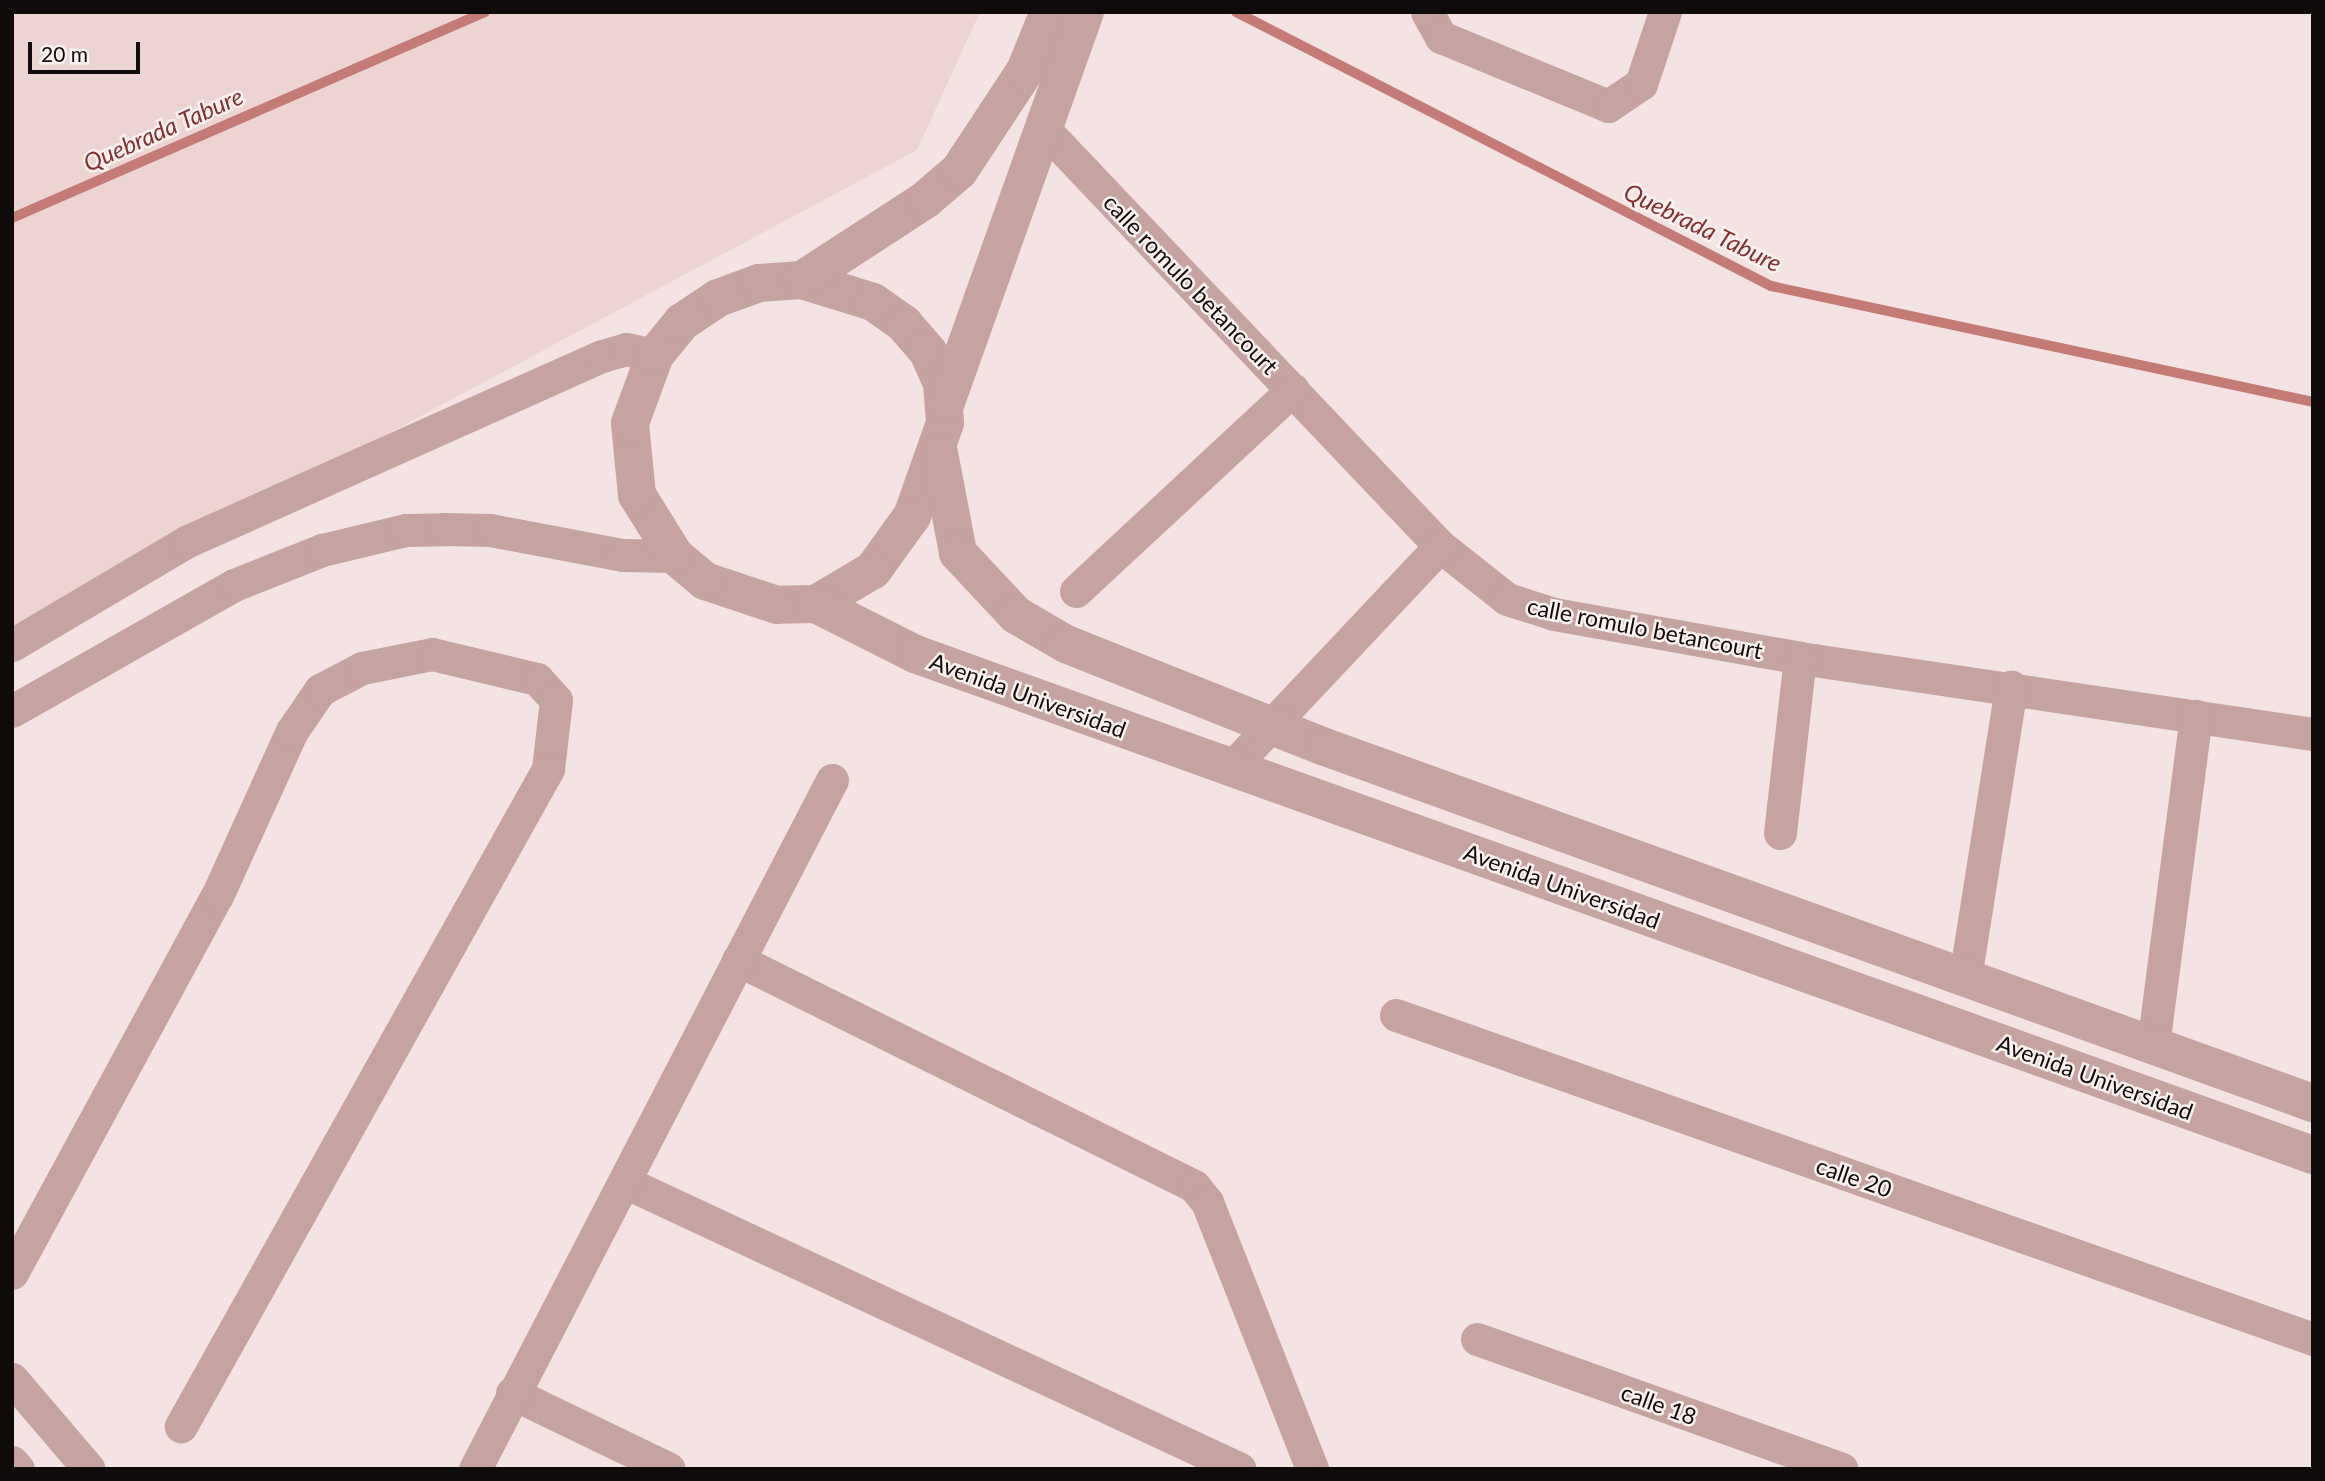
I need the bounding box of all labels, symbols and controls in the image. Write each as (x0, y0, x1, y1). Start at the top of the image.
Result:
scale bar (32, 28, 144, 72)
text: 20 m (41, 41, 88, 66)
water label: Quebrada Tabure (78, 81, 248, 177)
water label: Quebrada Tabure (1619, 176, 1787, 278)
street label: calle romulo betancourt (1098, 188, 1284, 380)
street label: calle romulo betancourt (1525, 592, 1765, 664)
street label: Avenida Universidad (926, 647, 1130, 743)
street label: Avenida Universidad (1460, 838, 1664, 934)
street label: Avenida Universidad (1993, 1029, 2197, 1125)
street label: calle 20 (1813, 1151, 1895, 1203)
street label: calle 18 (1618, 1378, 1700, 1430)

